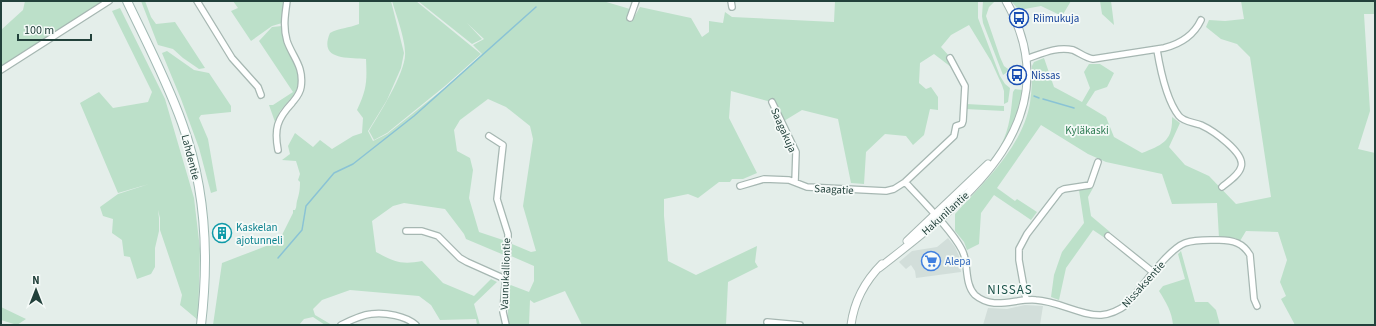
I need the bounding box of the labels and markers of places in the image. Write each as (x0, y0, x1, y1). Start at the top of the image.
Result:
bus stop icon: Riimukuja (1008, 7, 1030, 29)
place label: Riimukuja (1033, 11, 1079, 26)
bus stop icon: Nissas (1006, 64, 1028, 86)
place label: Nissas (1031, 68, 1061, 83)
place label: Kaskelan ajotunneli (236, 220, 283, 248)
building icon: Kaskelan ajotunneli (211, 222, 233, 244)
supermarket icon: Alepa (920, 250, 942, 272)
place label: Alepa (945, 254, 971, 269)

